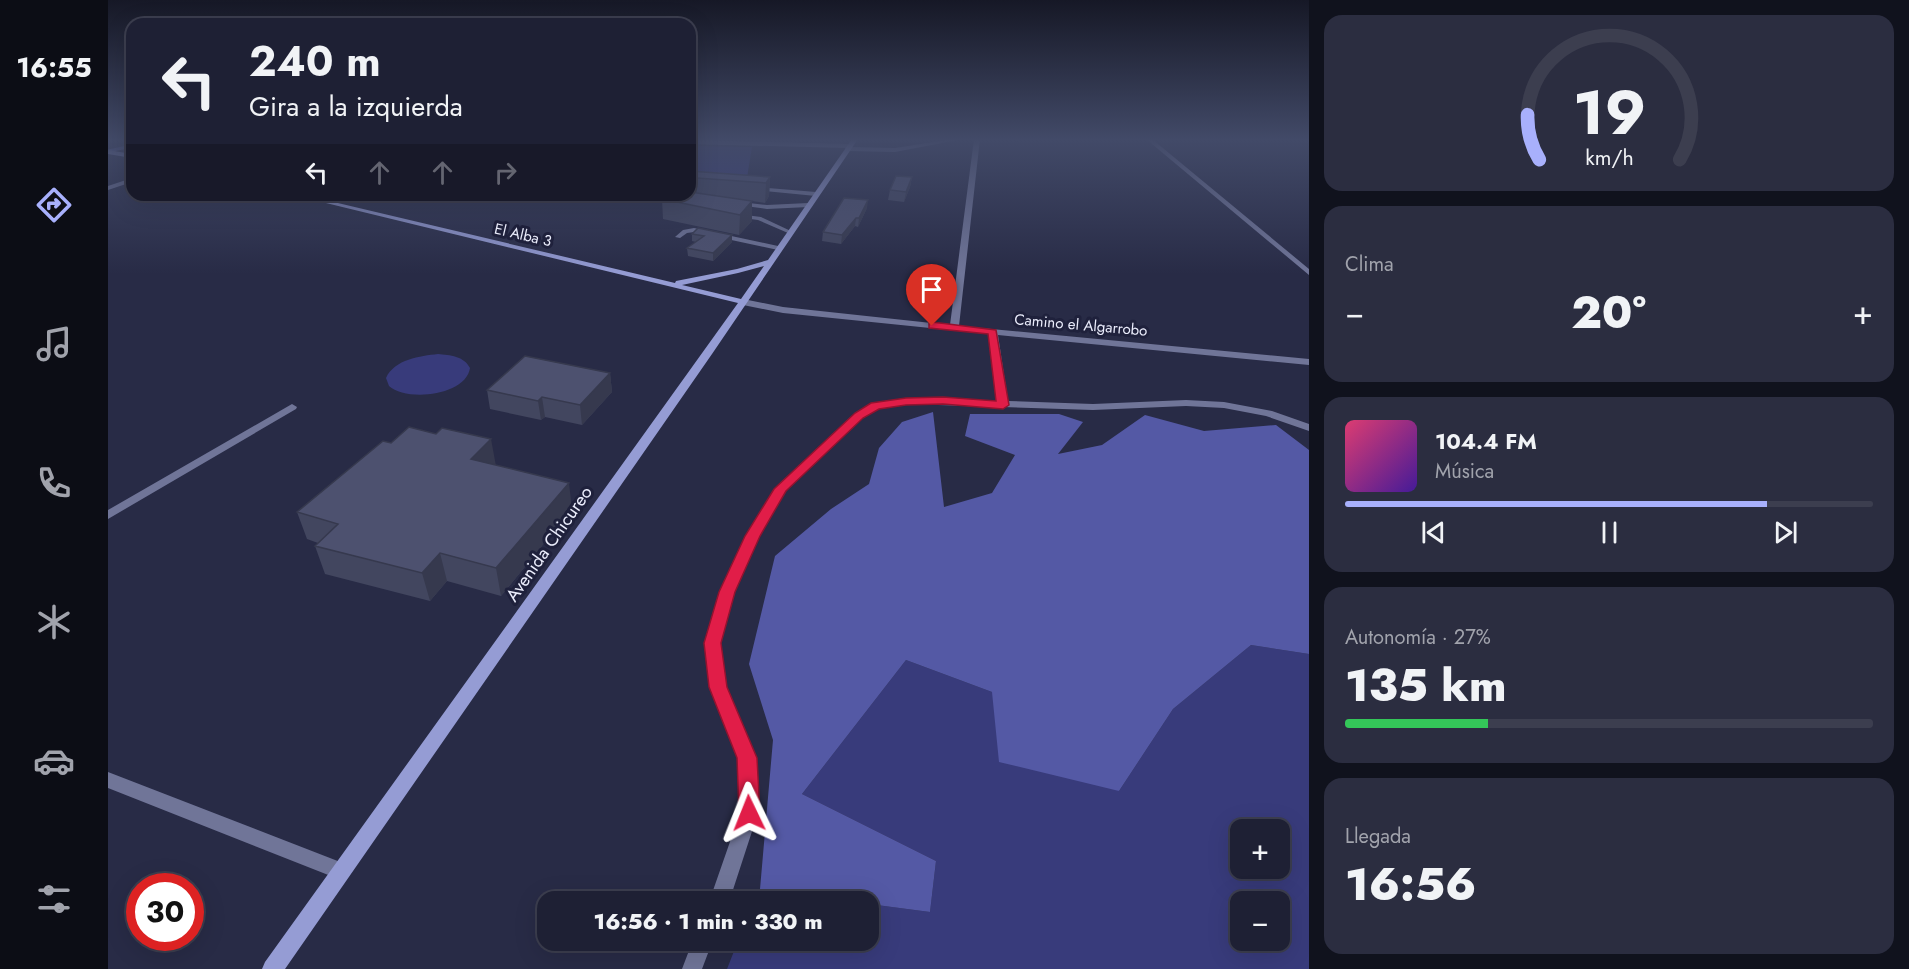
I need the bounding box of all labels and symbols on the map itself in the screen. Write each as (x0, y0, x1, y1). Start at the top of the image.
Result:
street label: El Alba 3 (492, 218, 554, 252)
pin (906, 264, 957, 326)
street label: Camino el Algarrobo (1014, 308, 1148, 342)
street label: Avenida Chicureo (499, 481, 599, 607)
position arrow (717, 781, 781, 845)
speed limit sign: 30 (126, 873, 204, 951)

